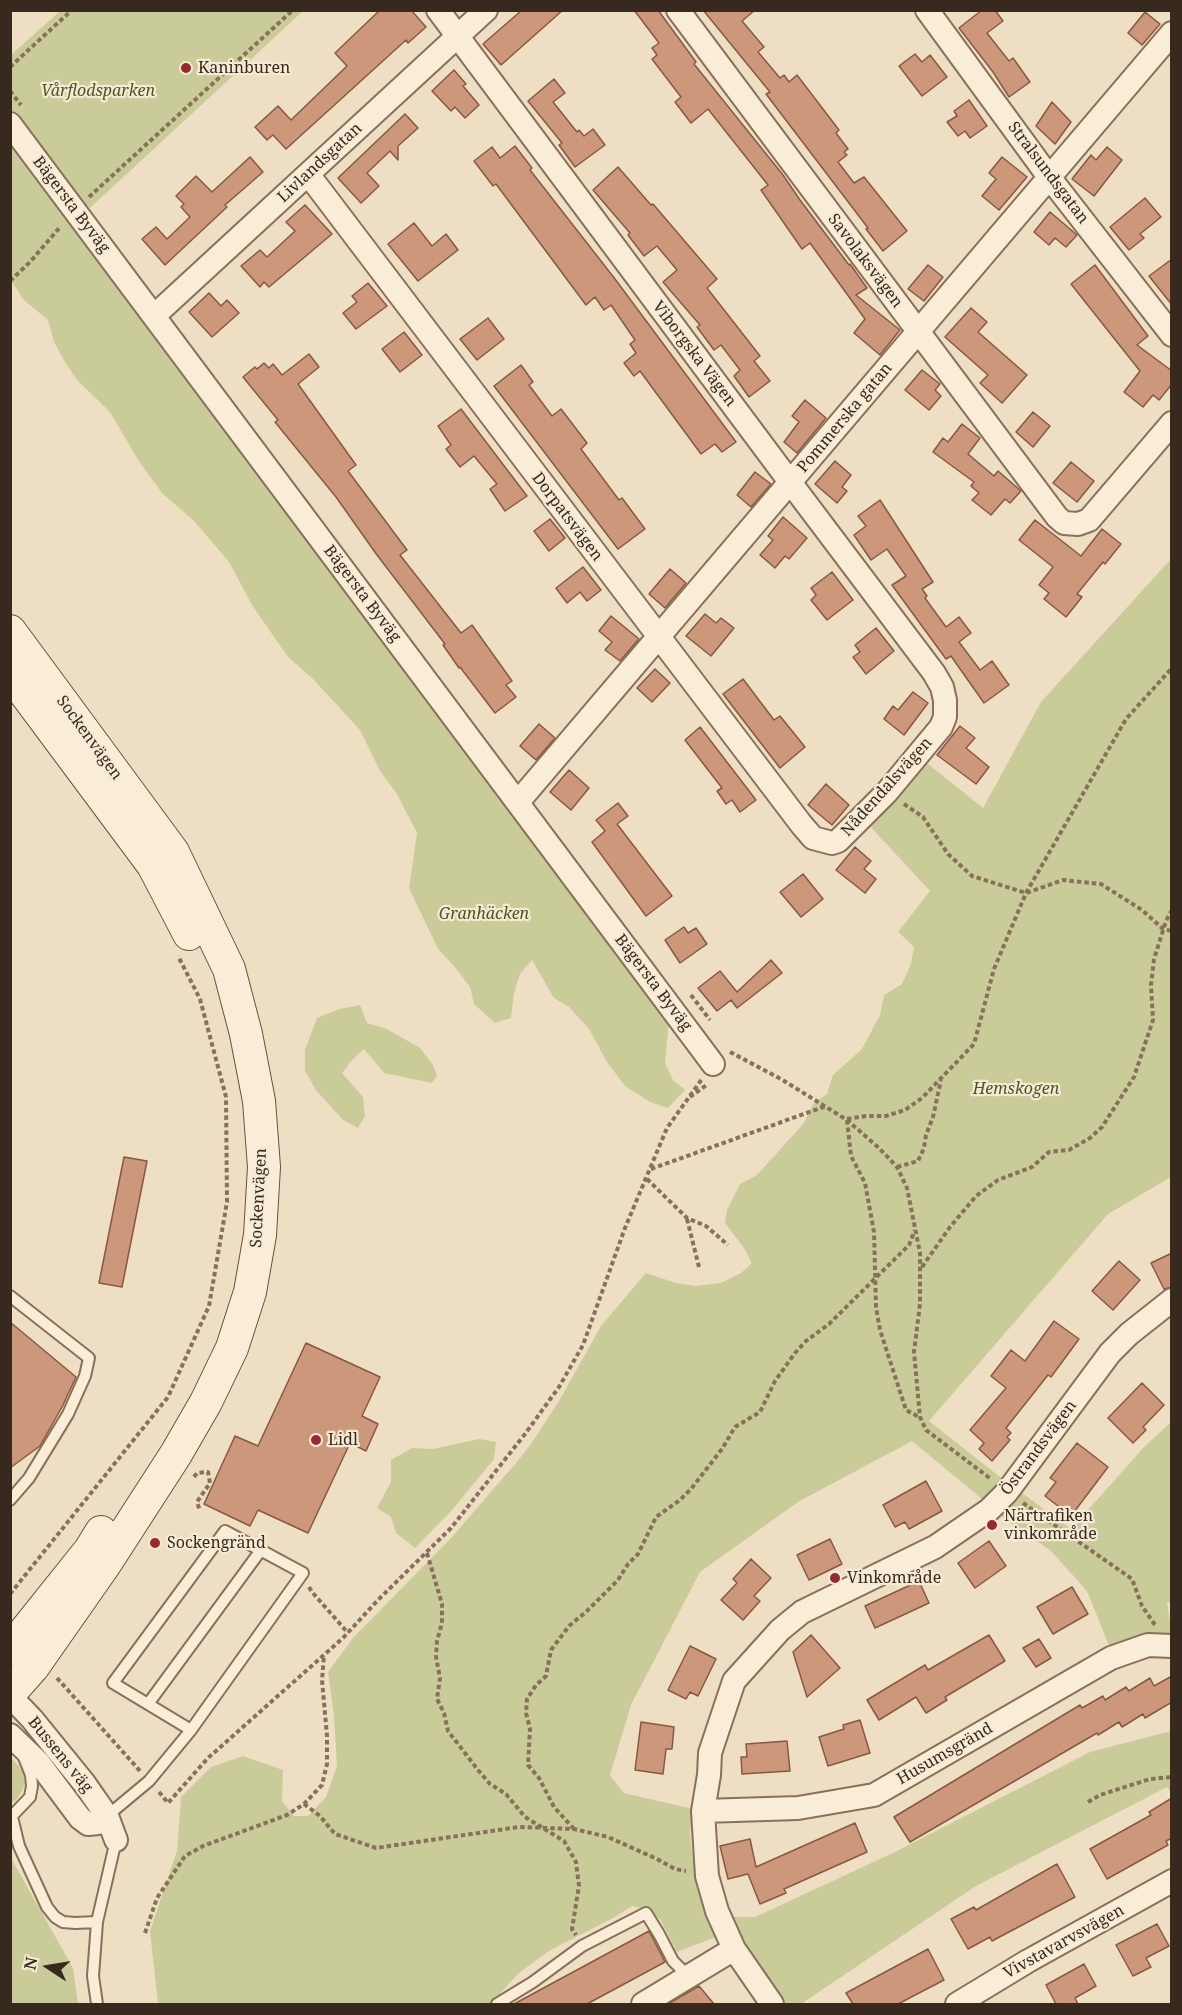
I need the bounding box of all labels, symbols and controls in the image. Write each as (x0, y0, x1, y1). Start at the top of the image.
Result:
place label: Kaninburen (198, 58, 290, 78)
marker: Kaninburen (179, 61, 193, 75)
park label: Vårflodsparken (41, 81, 155, 101)
street label: Stralsundsgatan (1003, 118, 1093, 228)
street label: Livlandsgatan (274, 119, 366, 207)
street label: Bägersta Byväg (28, 153, 114, 257)
street label: Savolaksvägen (823, 210, 907, 312)
street label: Viborgska Vägen (648, 297, 740, 411)
street label: Pommerska gatan (793, 359, 897, 477)
street label: Dorpatsvägen (527, 469, 607, 565)
street label: Bägersta Byväg (319, 542, 405, 646)
street label: Sockenvägen (52, 692, 126, 784)
street label: Nådendalsvägen (837, 734, 937, 840)
park label: Granhäcken (439, 904, 529, 924)
street label: Bägersta Byväg (610, 931, 696, 1035)
park label: Hemskogen (973, 1079, 1059, 1099)
street label: Sockenvägen (247, 1148, 271, 1248)
street label: Östrandsvägen (997, 1397, 1081, 1499)
place label: Lidl (328, 1430, 358, 1450)
marker: Lidl (309, 1433, 323, 1447)
place label: Närtrafiken vinkområde (1004, 1506, 1097, 1544)
marker: Närtrafiken vinkområde (985, 1518, 999, 1532)
place label: Sockengränd (167, 1533, 266, 1553)
marker: Sockengränd (148, 1536, 162, 1550)
place label: Vinkområde (847, 1568, 941, 1588)
marker: Vinkområde (828, 1571, 842, 1585)
street label: Bussens väg (24, 1713, 96, 1797)
street label: Husumsgränd (894, 1719, 996, 1789)
street label: Vivstavarvsvägen (1000, 1901, 1128, 1983)
north arrow (18, 1937, 78, 1997)
text: N (18, 1955, 42, 1972)

